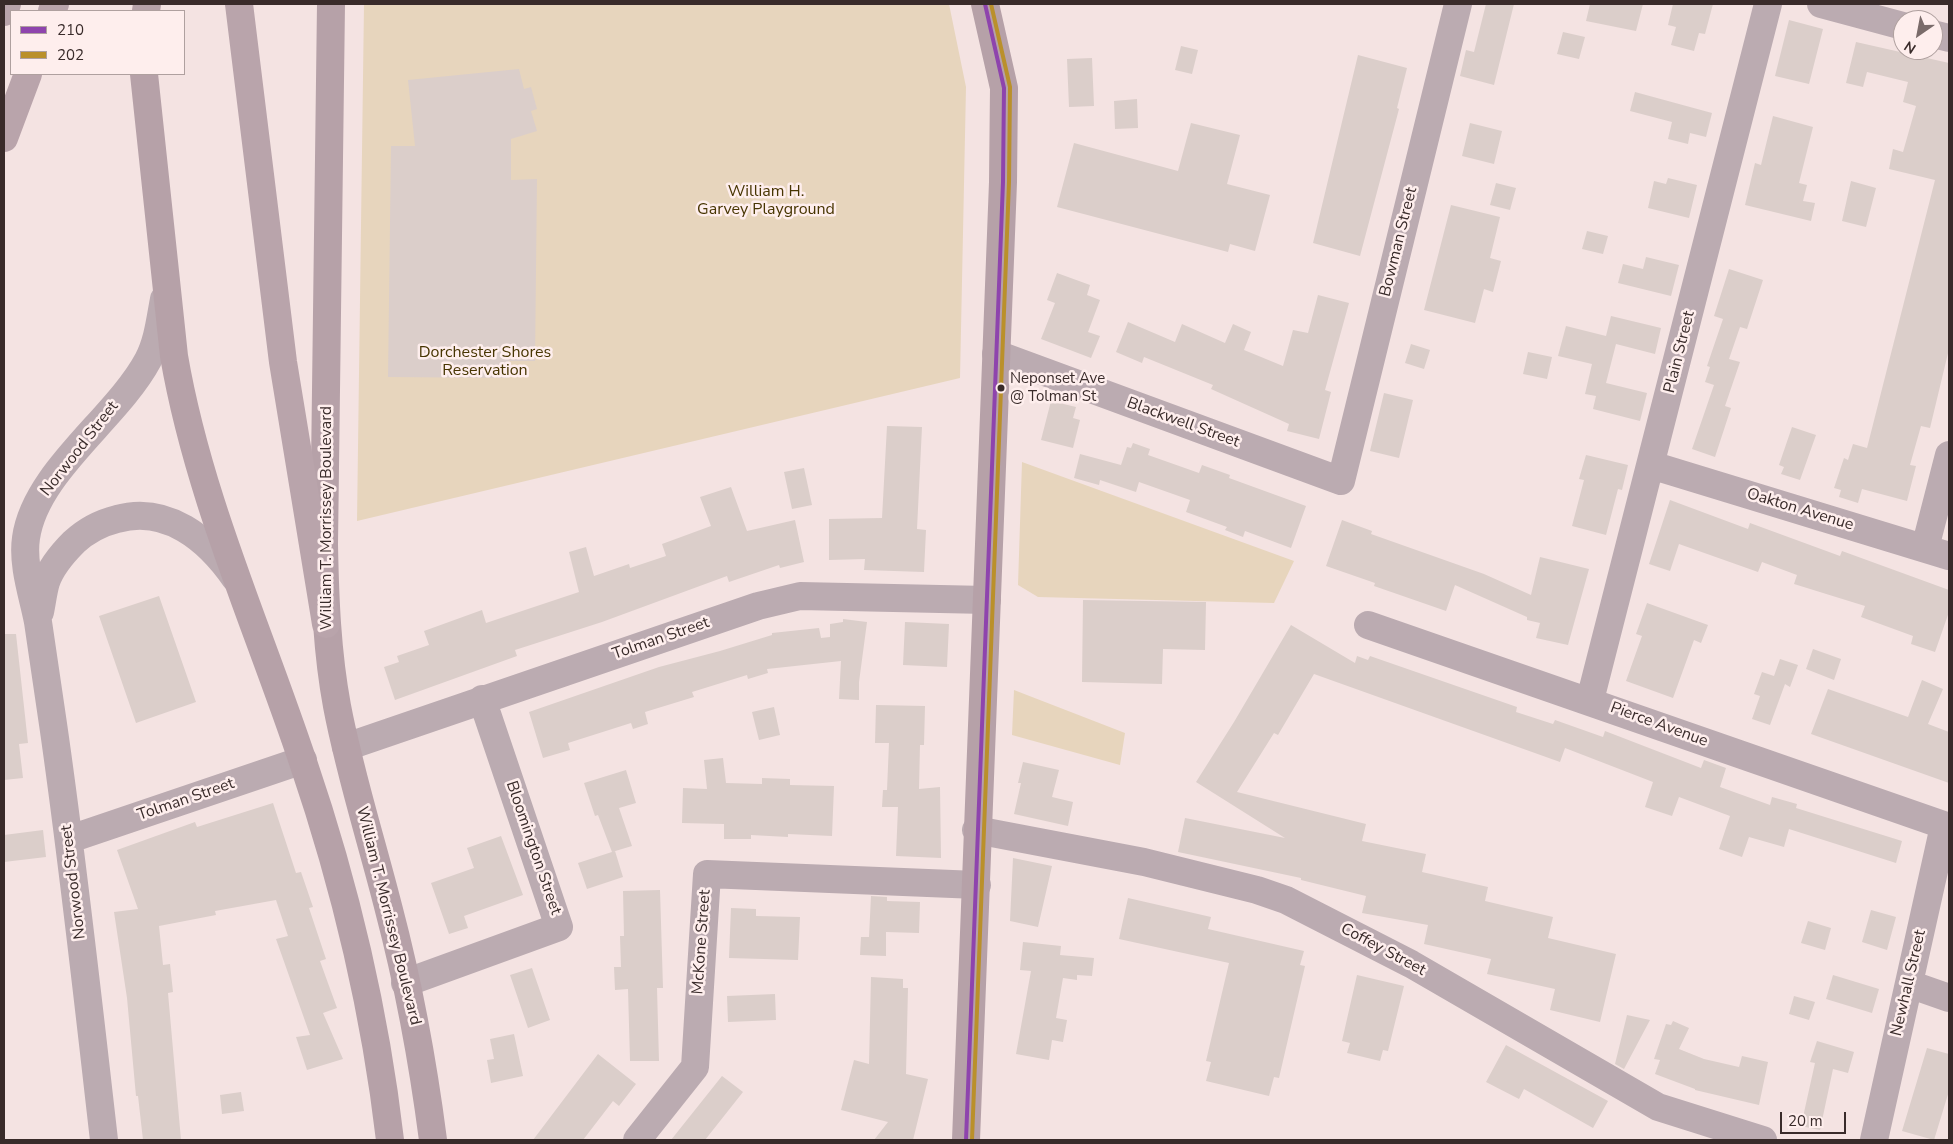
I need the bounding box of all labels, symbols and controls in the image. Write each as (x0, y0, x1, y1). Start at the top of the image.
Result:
legend (10, 10, 185, 75)
north arrow (1893, 10, 1943, 60)
text: 210 (57, 20, 84, 40)
text: N (1901, 36, 1920, 58)
text: 202 (57, 45, 84, 65)
park label: William H. Garvey Playground (697, 182, 835, 220)
street label: Bowman Street (1376, 185, 1422, 299)
street label: Plain Street (1661, 309, 1699, 395)
park label: Dorchester Shores Reservation (419, 343, 551, 381)
place label: Neponset Ave @ Tolman St (1010, 370, 1105, 405)
marker: Neponset Ave @ Tolman St (996, 383, 1006, 393)
street label: Blackwell Street (1124, 394, 1242, 452)
street label: Norwood Street (37, 398, 123, 500)
street label: William T. Morrissey Boulevard (317, 406, 337, 630)
street label: Oakton Avenue (1744, 485, 1856, 535)
street label: Tolman Street (610, 613, 712, 665)
street label: Pierce Avenue (1608, 698, 1710, 752)
street label: Tolman Street (135, 774, 237, 826)
street label: Bloomington Street (501, 778, 565, 918)
street label: William T. Morrissey Boulevard (352, 805, 424, 1027)
street label: Norwood Street (57, 824, 91, 940)
street label: McKone Street (689, 889, 715, 995)
street label: Coffey Street (1337, 920, 1429, 980)
street label: Newhall Street (1887, 928, 1931, 1038)
scale bar (1783, 1102, 1849, 1134)
text: 20 m (1788, 1111, 1823, 1131)

